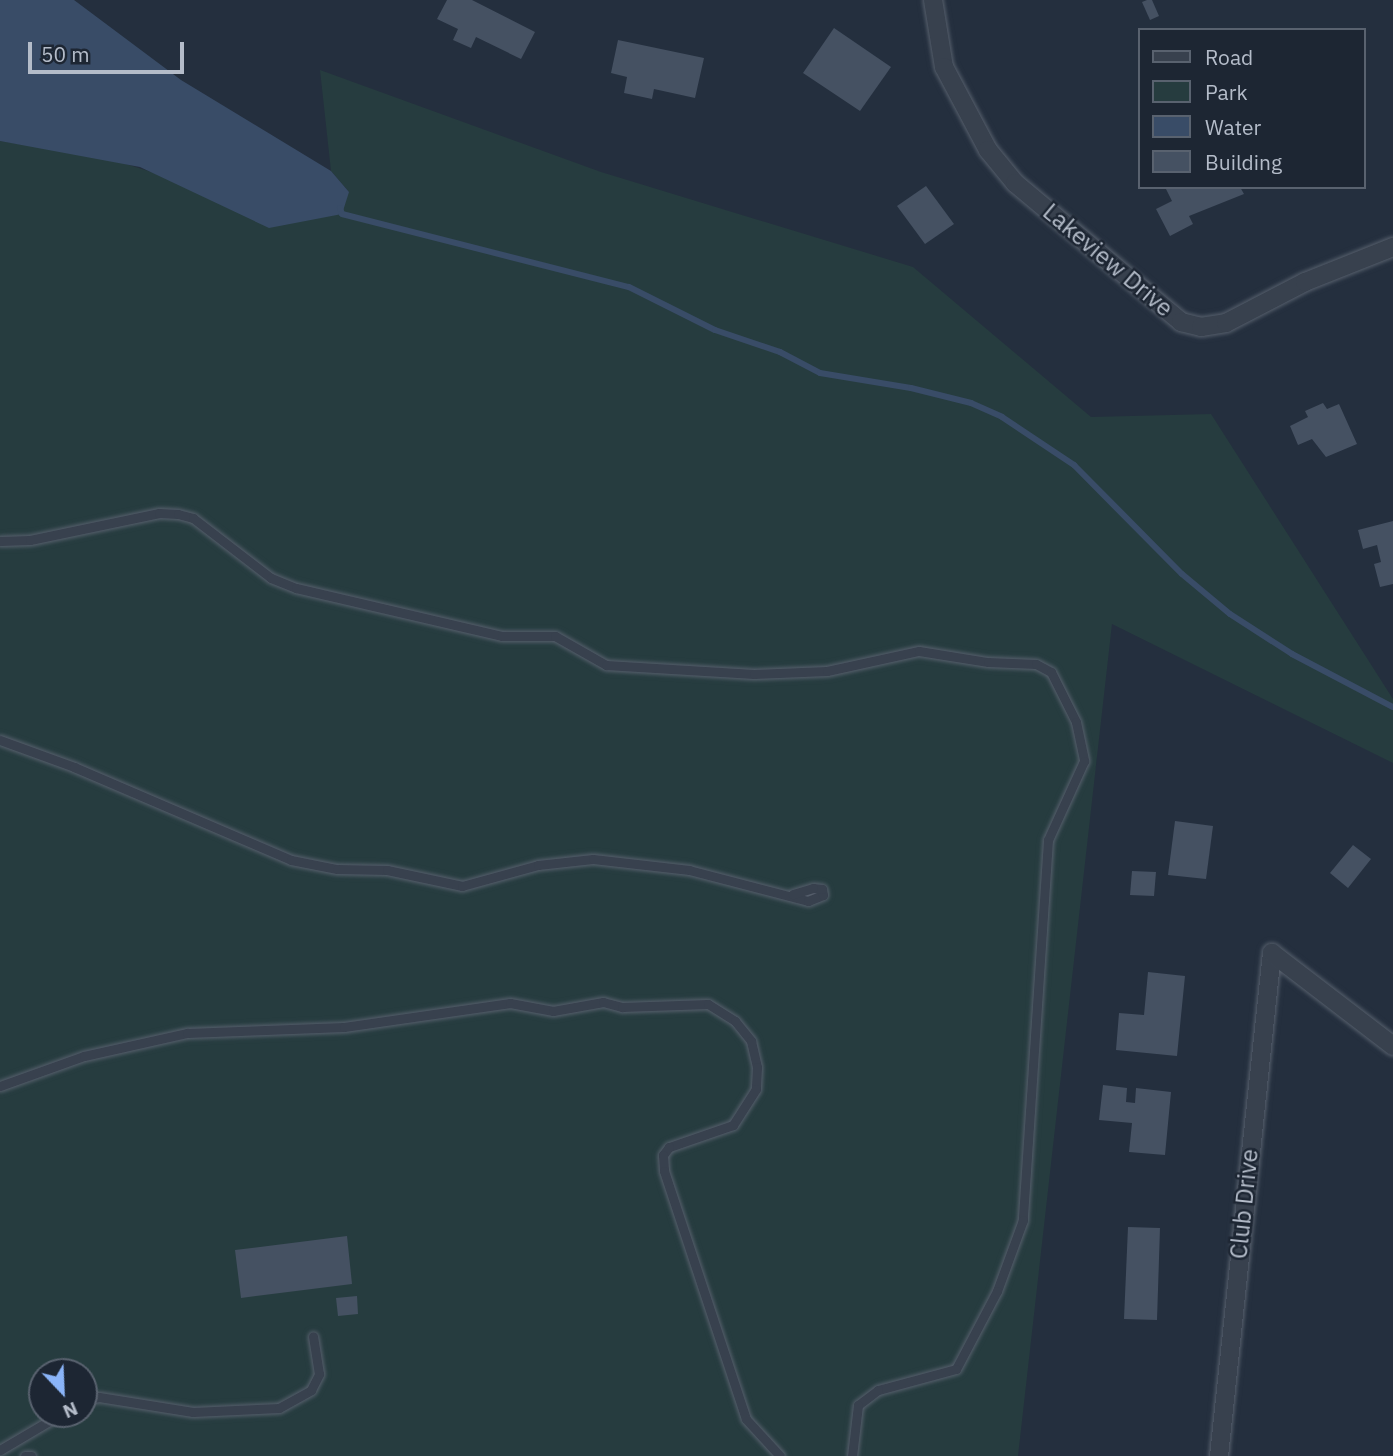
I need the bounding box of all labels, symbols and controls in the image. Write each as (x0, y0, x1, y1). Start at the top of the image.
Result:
scale bar (32, 28, 187, 72)
legend (1138, 28, 1365, 189)
text: 50 m (41, 40, 90, 68)
text: Road (1205, 43, 1253, 71)
text: Park (1205, 78, 1248, 106)
text: Water (1205, 113, 1261, 141)
text: Building (1205, 148, 1282, 176)
street label: Lakeview Drive (1037, 197, 1179, 323)
street label: Club Drive (1224, 1148, 1264, 1260)
north arrow (28, 1358, 98, 1428)
text: N (59, 1397, 81, 1424)

